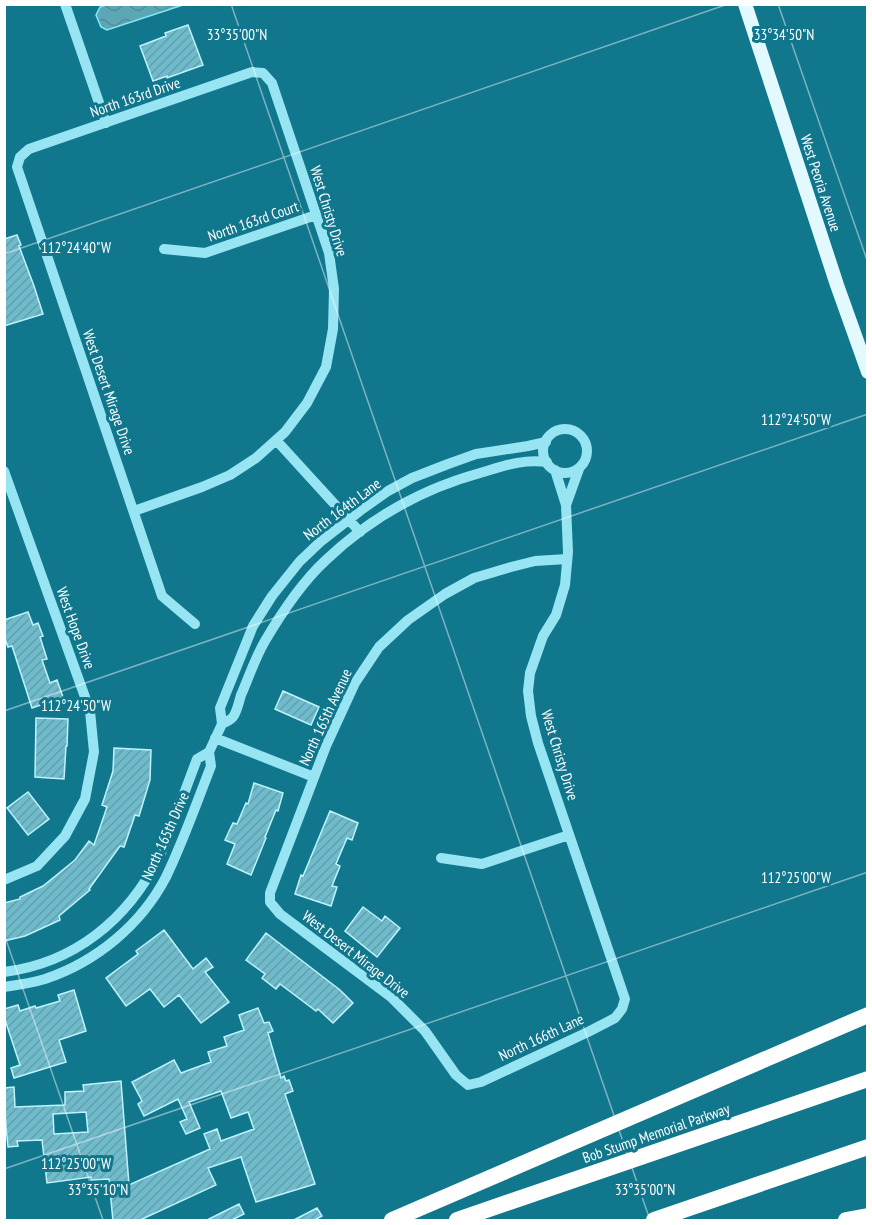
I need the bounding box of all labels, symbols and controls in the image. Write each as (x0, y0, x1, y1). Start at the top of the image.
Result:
text: 33°35'00"N (207, 25, 267, 44)
text: 33°34'50"N (754, 25, 814, 44)
street label: North 163rd Drive (87, 73, 183, 121)
street label: West Peoria Avenue (796, 132, 846, 234)
street label: West Christy Drive (306, 163, 352, 259)
street label: North 163rd Court (205, 197, 301, 245)
text: 112°24'40"W (41, 238, 111, 257)
street label: West Desert Mirage Drive (79, 327, 139, 457)
text: 112°24'50"W (761, 410, 831, 429)
street label: North 164th Lane (300, 474, 384, 544)
street label: West Hope Drive (52, 584, 100, 672)
street label: North 165th Avenue (294, 666, 356, 768)
text: 112°24'50"W (41, 696, 111, 715)
street label: West Christy Drive (537, 707, 583, 803)
street label: North 165th Drive (137, 789, 193, 883)
text: 112°25'00"W (761, 868, 831, 887)
street label: West Desert Mirage Drive (298, 906, 414, 1002)
street label: North 166th Lane (495, 1009, 587, 1065)
street label: Bob Stump Memorial Parkway (580, 1099, 733, 1167)
text: 112°25'00"W (41, 1154, 111, 1173)
text: 33°35'10"N (68, 1180, 128, 1199)
text: 33°35'00"N (615, 1180, 675, 1199)

